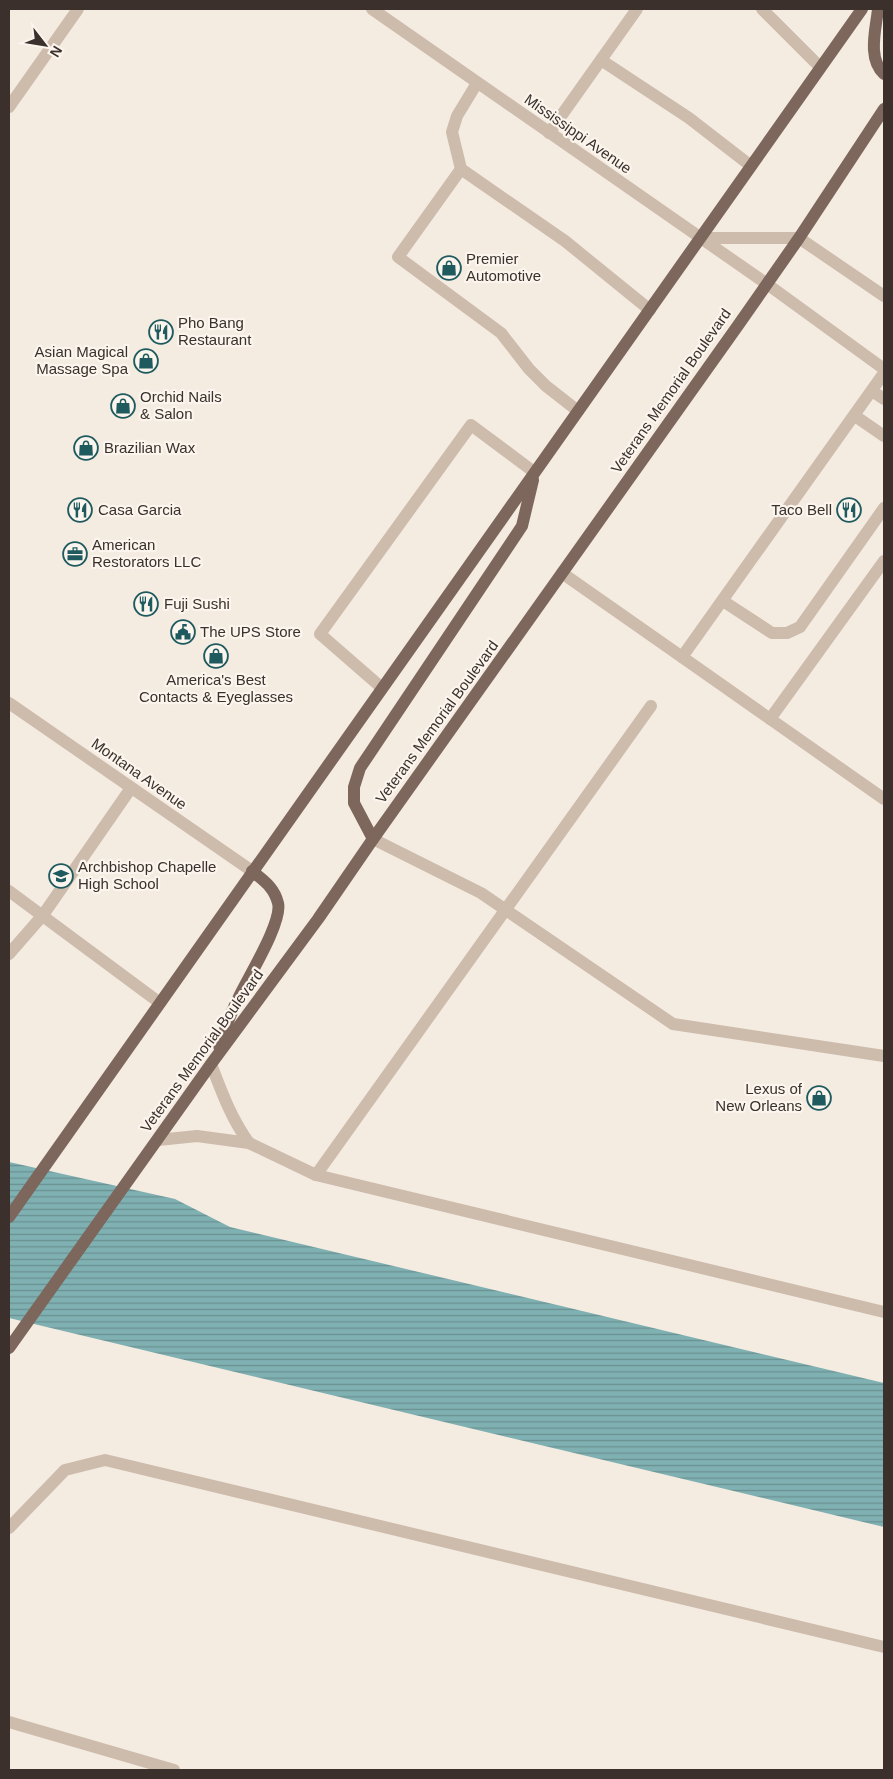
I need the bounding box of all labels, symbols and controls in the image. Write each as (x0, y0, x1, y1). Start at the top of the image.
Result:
north arrow (20, 20, 70, 70)
text: N (47, 43, 66, 60)
street label: Mississippi Avenue (522, 90, 635, 177)
place label: Premier Automotive (466, 250, 541, 284)
shop icon: Premier Automotive (436, 255, 462, 281)
street label: Veterans Memorial Boulevard (607, 305, 734, 476)
place label: Pho Bang Restaurant (178, 314, 252, 348)
restaurant icon: Pho Bang Restaurant (148, 319, 174, 345)
place label: Asian Magical Massage Spa (35, 343, 129, 377)
shop icon: Asian Magical Massage Spa (133, 348, 159, 374)
place label: Orchid Nails & Salon (140, 388, 222, 422)
shop icon: Orchid Nails & Salon (110, 393, 136, 419)
shop icon: Brazilian Wax (73, 435, 99, 461)
place label: Brazilian Wax (104, 439, 196, 456)
restaurant icon: Casa Garcia (67, 497, 93, 523)
restaurant icon: Taco Bell (836, 497, 862, 523)
place label: Casa Garcia (98, 501, 182, 518)
place label: Taco Bell (771, 501, 832, 518)
place label: American Restorators LLC (92, 536, 201, 570)
office icon: American Restorators LLC (62, 541, 88, 567)
restaurant icon: Fuji Sushi (133, 591, 159, 617)
place label: Fuji Sushi (164, 595, 230, 612)
public building icon: The UPS Store (170, 619, 196, 645)
place label: The UPS Store (200, 623, 301, 640)
street label: Veterans Memorial Boulevard (372, 637, 501, 806)
shop icon: America's Best Contacts & Eyeglasses (203, 643, 229, 669)
place label: America's Best Contacts & Eyeglasses (139, 671, 293, 705)
street label: Montana Avenue (88, 734, 190, 813)
place label: Archbishop Chapelle High School (78, 858, 216, 892)
school or university icon: Archbishop Chapelle High School (48, 863, 74, 889)
street label: Veterans Memorial Boulevard (137, 966, 266, 1135)
place label: Lexus of New Orleans (715, 1080, 803, 1114)
shop icon: Lexus of New Orleans (806, 1085, 832, 1111)

